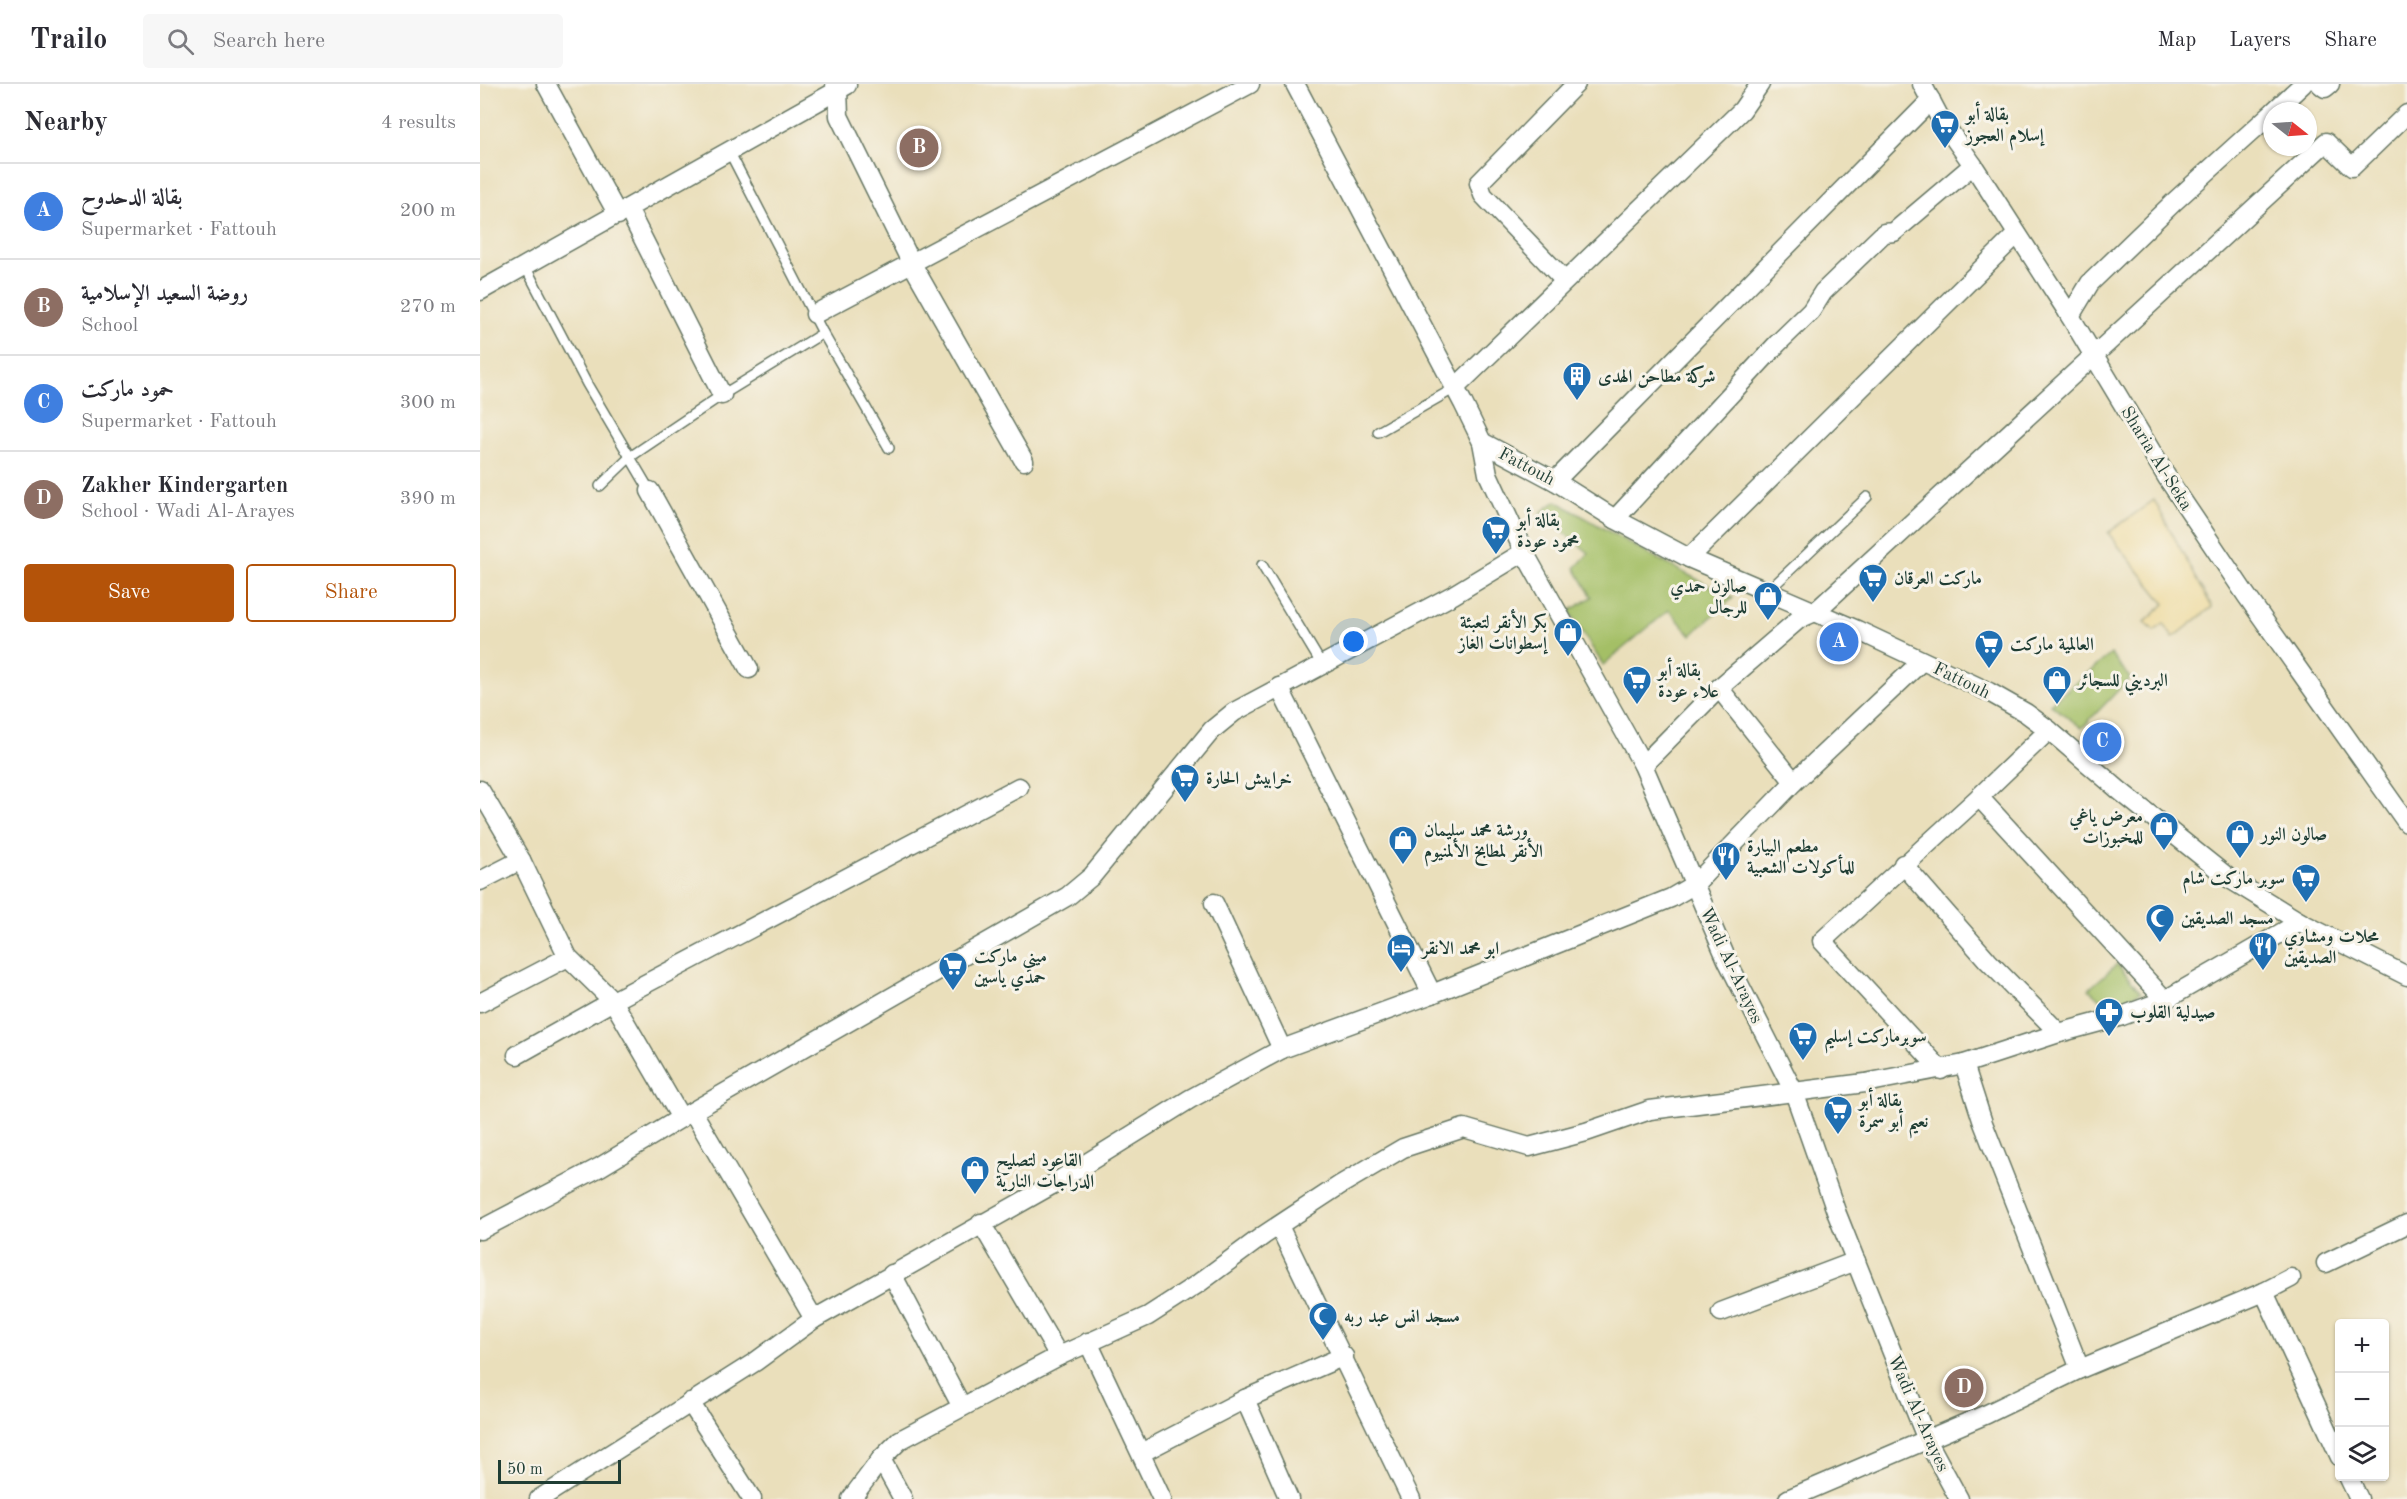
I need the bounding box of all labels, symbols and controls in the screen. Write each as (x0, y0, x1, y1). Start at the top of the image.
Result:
search box (143, 14, 563, 68)
icon: search (164, 25, 197, 58)
text: Trailo (30, 27, 107, 55)
text: Search here (212, 30, 325, 52)
text: Map (2157, 30, 2196, 51)
text: Layers (2229, 30, 2291, 51)
text: Share (2324, 30, 2377, 51)
place label: بقالة أبو إسلام العجوز (1964, 101, 2046, 151)
north arrow (2263, 102, 2317, 156)
supermarket icon: بقالة أبو إسلام العجوز (1929, 108, 1961, 150)
text: Nearby (24, 110, 108, 136)
text: 4 results (381, 113, 456, 133)
pin: B (900, 126, 938, 170)
text: بقالة الدحدوح (81, 187, 182, 209)
text: A (36, 201, 51, 221)
text: 200 m (400, 201, 456, 221)
text: Supermarket · Fattouh (81, 220, 277, 240)
text: روضة السعيد الإسلامية (81, 283, 248, 305)
text: B (36, 297, 51, 317)
text: 270 m (400, 297, 456, 317)
text: School (81, 316, 138, 336)
building icon: شركة مطاحن الهدى (1561, 360, 1593, 402)
place label: شركة مطاحن الهدى (1598, 365, 1716, 388)
text: حمود ماركت (81, 379, 174, 401)
text: C (37, 393, 50, 413)
text: 300 m (400, 393, 456, 413)
street label: Sharia Al-Seka (2117, 403, 2195, 514)
text: Supermarket · Fattouh (81, 412, 277, 432)
street label: Fattouh (1495, 445, 1558, 489)
text: Zakher Kindergarten (81, 475, 288, 497)
text: D (36, 489, 51, 509)
text: 390 m (400, 489, 456, 509)
text: School · Wadi Al-Arayes (81, 502, 295, 522)
place label: بقالة أبو محمود عودة (1515, 507, 1579, 552)
supermarket icon: بقالة أبو محمود عودة (1480, 514, 1512, 556)
supermarket icon: ماركت العرقان (1857, 562, 1889, 604)
button: Save (24, 564, 234, 622)
button: Share (246, 564, 456, 622)
place label: ماركت العرقان (1894, 570, 1982, 590)
place label: صالون حمدي للرجال (1670, 578, 1747, 619)
shop icon: صالون حمدي للرجال (1752, 580, 1784, 622)
place label: بكر الأنقر لتعبئة إسطوانات الغاز (1457, 608, 1549, 655)
shop icon: بكر الأنقر لتعبئة إسطوانات الغاز (1552, 616, 1584, 658)
pin: A (1820, 620, 1858, 664)
your location (1339, 627, 1368, 656)
supermarket icon: العالمية ماركت (1973, 628, 2005, 670)
place label: العالمية ماركت (2010, 636, 2094, 655)
place label: بقالة أبو علاء عودة (1656, 657, 1719, 702)
street label: Fattouh (1930, 659, 1993, 702)
supermarket icon: بقالة أبو علاء عودة (1621, 664, 1653, 706)
shop icon: البرديني للسجائر (2041, 664, 2073, 706)
place label: البرديني للسجائر (2076, 672, 2168, 696)
pin: C (2082, 720, 2122, 764)
supermarket icon: خرابيش الحارة (1169, 762, 1201, 804)
place label: خرابيش الحارة (1206, 770, 1292, 790)
place label: معرض ياغي للمخبوزات (2069, 808, 2143, 848)
shop icon: معرض ياغي للمخبوزات (2148, 810, 2180, 852)
shop icon: صالون النور (2224, 818, 2256, 860)
place label: ورشة محمد سليمان الأنقر لمطابخ الألمنيوم (1424, 822, 1543, 867)
shop icon: ورشة محمد سليمان الأنقر لمطابخ الألمنيوم (1387, 824, 1419, 866)
place label: صالون النور (2259, 826, 2327, 845)
place label: مطعم البيارة للمأكولات الشعبية (1747, 838, 1855, 878)
restaurant icon: مطعم البيارة للمأكولات الشعبية (1710, 840, 1742, 882)
supermarket icon: سوبر ماركت شام (2290, 862, 2322, 904)
place label: سوبر ماركت شام (2182, 870, 2285, 894)
mosque icon: مسجد الصديقين (2144, 902, 2176, 944)
street label: Wadi Al-Arayes (1696, 905, 1766, 1026)
place label: مسجد الصديقين (2181, 910, 2274, 929)
place label: محلات ومشاوي الصديقين (2284, 928, 2380, 968)
restaurant icon: محلات ومشاوي الصديقين (2247, 930, 2279, 972)
hotel icon: ابو محمد الانقر (1385, 932, 1417, 974)
place label: ابو محمد الانقر (1420, 939, 1499, 960)
place label: ميني ماركت حمدي ياسين (974, 948, 1047, 992)
supermarket icon: ميني ماركت حمدي ياسين (937, 950, 969, 992)
pharmacy icon: صيدلية القلوب (2093, 996, 2125, 1038)
place label: صيدلية القلوب (2130, 1004, 2216, 1023)
supermarket icon: سوبرماركت إسليم (1787, 1020, 1819, 1062)
place label: سوبرماركت إسليم (1824, 1028, 1927, 1054)
place label: بقالة أبو نعيم أبو سمرة (1857, 1087, 1928, 1139)
supermarket icon: بقالة أبو نعيم أبو سمرة (1822, 1094, 1854, 1136)
place label: القاعود لتصليح الدراجات النارية (996, 1152, 1094, 1192)
shop icon: القاعود لتصليح الدراجات النارية (959, 1154, 991, 1196)
mosque icon: مسجد انس عبد ربه (1307, 1300, 1339, 1342)
place label: مسجد انس عبد ربه (1344, 1308, 1460, 1328)
map controls (2335, 1319, 2389, 1481)
button: + (2335, 1319, 2389, 1373)
street label: Wadi Al-Arayes (1884, 1352, 1952, 1475)
pin: D (1944, 1366, 1984, 1410)
button: − (2335, 1373, 2389, 1427)
button: layers (2335, 1427, 2389, 1481)
scale bar (498, 1457, 621, 1484)
text: 50 m (507, 1462, 543, 1478)

